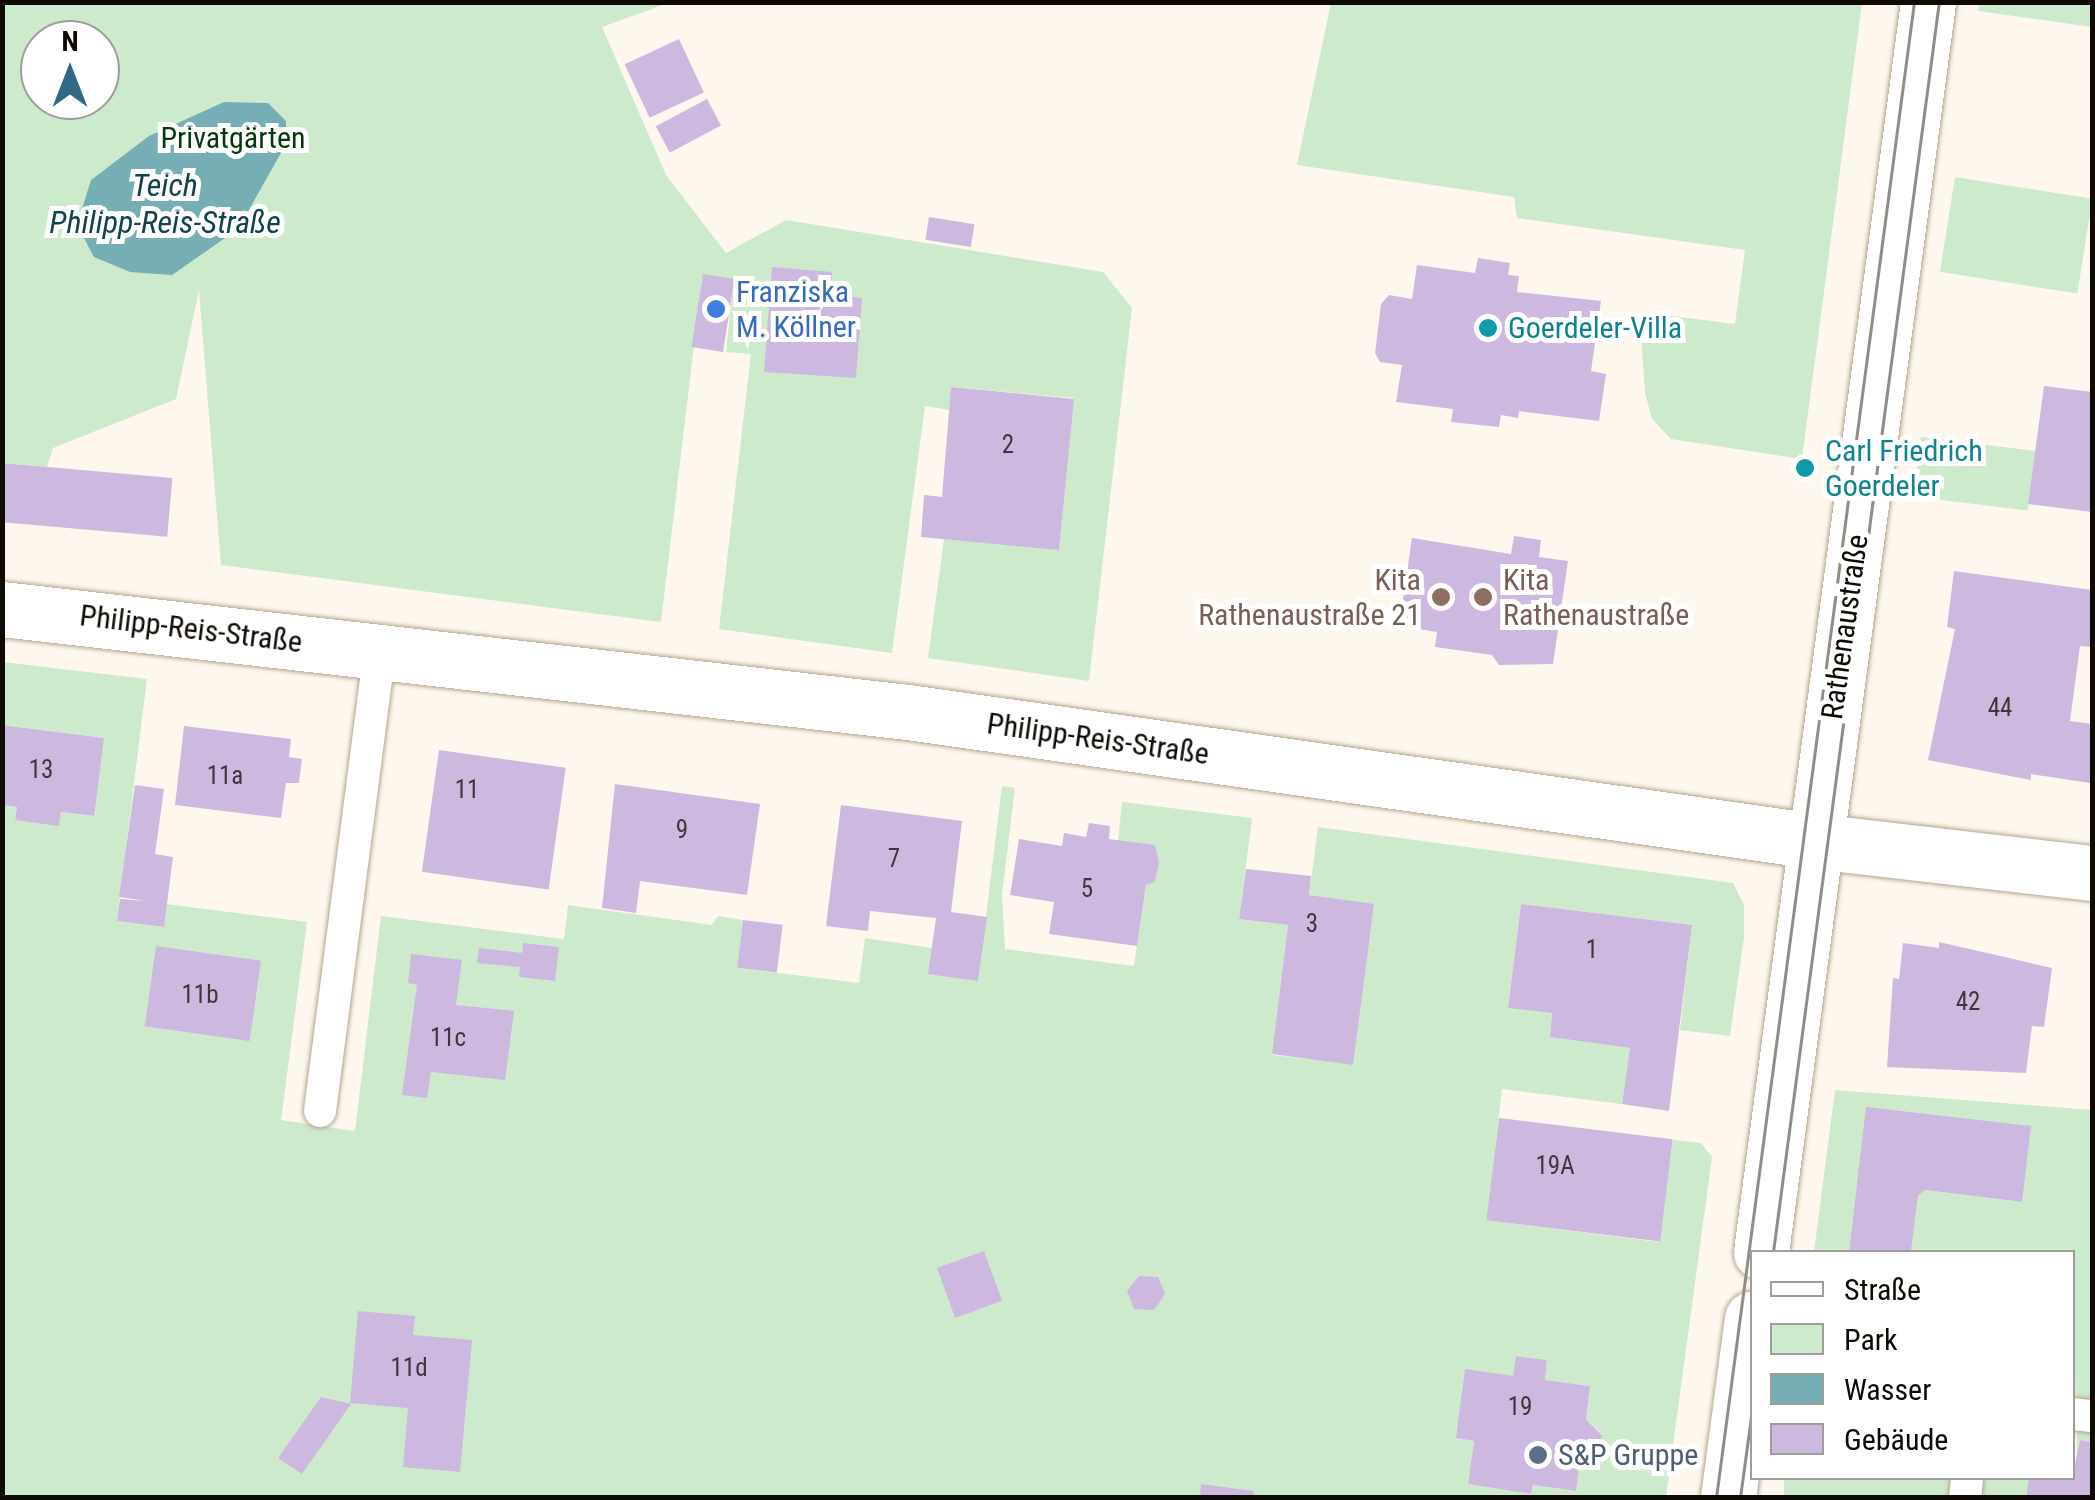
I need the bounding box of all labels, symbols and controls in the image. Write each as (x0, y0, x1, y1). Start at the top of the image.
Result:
north arrow (20, 20, 120, 120)
text: N (61, 25, 79, 58)
park label: Privatgärten (160, 120, 306, 156)
water label: Teich Philipp-Reis-Straße (49, 167, 281, 242)
place label: Franziska M. Köllner (736, 274, 856, 344)
marker: Franziska M. Köllner (705, 298, 727, 320)
place label: Goerdeler-Villa (1508, 310, 1682, 346)
marker: Goerdeler-Villa (1477, 317, 1499, 339)
house number: 2 (1002, 430, 1014, 460)
place label: Carl Friedrich Goerdeler (1825, 433, 1983, 504)
marker: Carl Friedrich Goerdeler (1794, 457, 1816, 479)
street label: Rathenaustraße (1814, 532, 1876, 722)
place label: Kita Rathenaustraße 21 (1198, 562, 1421, 632)
place label: Kita Rathenaustraße (1503, 562, 1689, 632)
marker: Kita Rathenaustraße 21 (1430, 586, 1452, 608)
marker: Kita Rathenaustraße (1472, 586, 1494, 608)
street label: Philipp-Reis-Straße (78, 597, 304, 661)
house number: 44 (1988, 693, 2012, 723)
street label: Philipp-Reis-Straße (985, 706, 1211, 772)
house number: 13 (29, 755, 53, 785)
house number: 11a (207, 761, 243, 791)
house number: 11 (455, 775, 479, 805)
house number: 9 (676, 815, 688, 845)
house number: 7 (888, 844, 900, 874)
house number: 5 (1081, 874, 1093, 904)
house number: 3 (1306, 909, 1318, 939)
house number: 1 (1586, 935, 1598, 965)
house number: 11b (181, 980, 219, 1010)
house number: 42 (1956, 987, 1980, 1017)
house number: 11c (430, 1023, 466, 1053)
house number: 19A (1535, 1151, 1575, 1181)
legend (1750, 1250, 2075, 1480)
text: Straße (1844, 1272, 1921, 1307)
text: Park (1844, 1322, 1898, 1357)
house number: 11d (390, 1353, 428, 1383)
text: Wasser (1844, 1372, 1931, 1407)
house number: 19 (1508, 1392, 1532, 1422)
text: Gebäude (1844, 1422, 1948, 1457)
place label: S&P Gruppe (1558, 1437, 1698, 1473)
marker: S&P Gruppe (1527, 1444, 1549, 1466)

